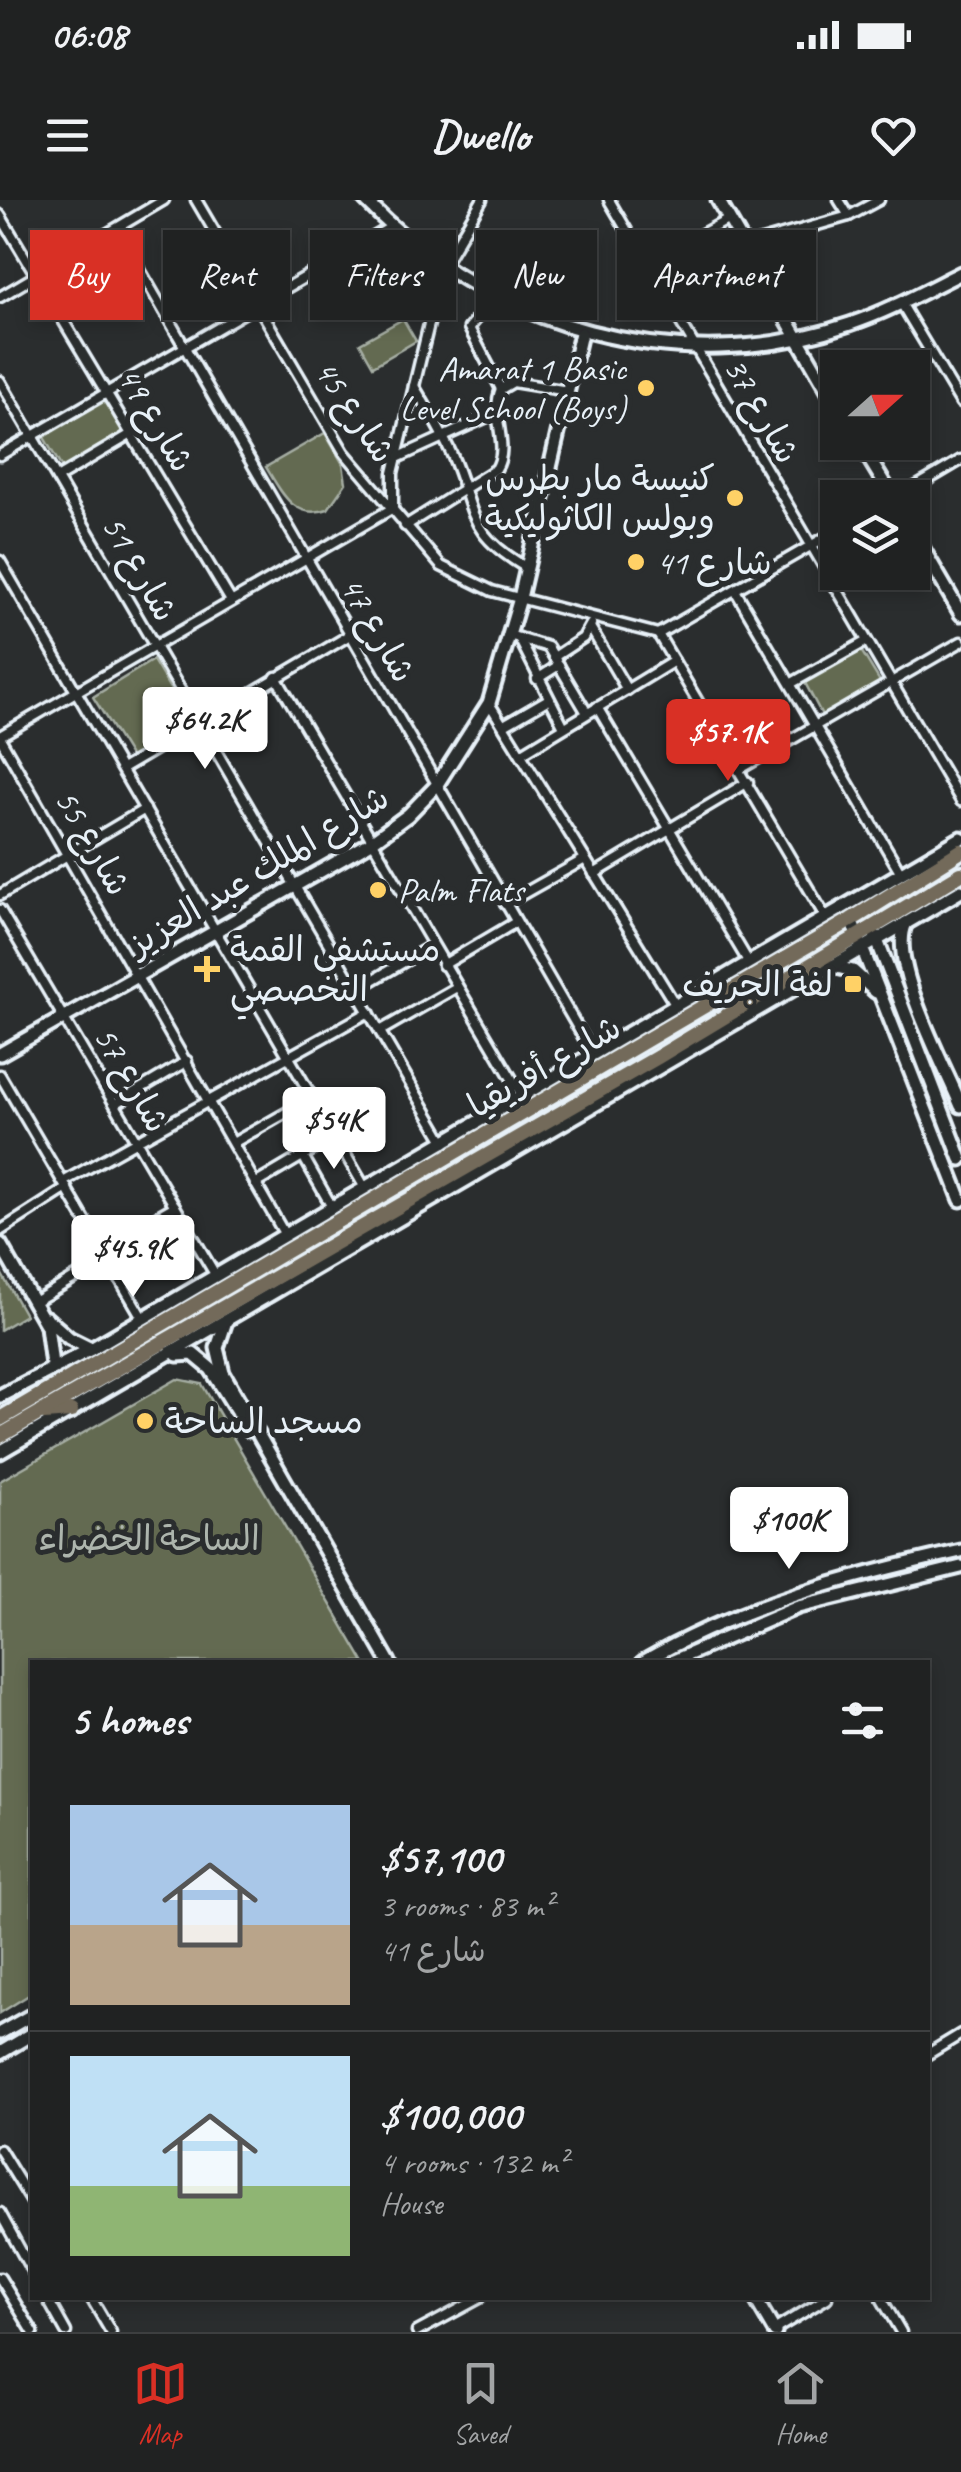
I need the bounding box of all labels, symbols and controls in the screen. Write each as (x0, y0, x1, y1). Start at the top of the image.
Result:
text: 06:08 (50, 12, 127, 59)
text: Dwello (432, 107, 529, 164)
icon: menu (40, 108, 95, 163)
icon: heart (866, 108, 921, 163)
chip: Buy (30, 230, 143, 320)
chip: Rent (163, 230, 290, 320)
chip: Filters (310, 230, 456, 320)
chip: New (476, 230, 597, 320)
chip: Apartment (617, 230, 816, 320)
place label: Amarat 1 Basic Level School (Boys) (400, 346, 628, 431)
street label: شارع 37 (711, 349, 810, 473)
north arrow (820, 350, 930, 460)
map controls (820, 350, 930, 590)
street label: شارع 45 (302, 351, 406, 473)
street label: شارع 49 (105, 358, 205, 481)
marker: Amarat 1 Basic Level School (Boys) (635, 377, 657, 399)
place label: كنيسة مار بطرس وبولس الكاثوليكية (485, 456, 715, 541)
button: layers (820, 480, 930, 590)
marker: كنيسة مار بطرس وبولس الكاثوليكية (724, 487, 746, 509)
street label: شارع 51 (89, 507, 188, 631)
place label: شارع 41 (656, 540, 772, 587)
marker: شارع 41 (625, 551, 647, 573)
street label: شارع 47 (327, 568, 426, 692)
pin: $64.2K (124, 687, 286, 772)
text: $64.2K (165, 699, 245, 740)
pin: $57.1K (647, 699, 809, 784)
text: $57.1K (688, 711, 768, 752)
street label: شارع الملك عبد العزيز (117, 775, 398, 969)
street label: شارع 55 (42, 781, 141, 905)
place label: Palm Flats (398, 868, 527, 913)
marker: Palm Flats (367, 879, 389, 901)
place label: مستشفى القمة التخصصي (230, 927, 440, 1020)
marker: مستشفى القمة التخصصي (194, 956, 220, 982)
place label: لفة الجريف (682, 962, 833, 1007)
marker: لفة الجريف (842, 973, 864, 995)
street label: شارع أفريقيا (460, 1005, 630, 1130)
street label: شارع 57 (81, 1018, 180, 1142)
pin: $54K (275, 1087, 393, 1172)
text: $54K (305, 1099, 363, 1140)
pin: $45.9K (52, 1215, 214, 1300)
text: $45.9K (93, 1227, 173, 1268)
place label: مسجد الساحة (165, 1399, 363, 1444)
marker: مسجد الساحة (134, 1410, 156, 1432)
pin: $100K (719, 1487, 859, 1572)
text: $100K (752, 1499, 826, 1540)
park label: الساحة الخضراء (38, 1516, 260, 1561)
icon: filters (835, 1693, 890, 1748)
text: 5 homes (70, 1694, 188, 1747)
text: $57,100 (380, 1832, 501, 1885)
icon: home (150, 1845, 270, 1965)
text: 3 rooms · 83 m² (380, 1885, 553, 1926)
text: شارع 41 (380, 1930, 486, 1971)
text: $100,000 (380, 2089, 521, 2142)
icon: home (150, 2096, 270, 2216)
text: 4 rooms · 132 m² (380, 2142, 567, 2183)
text: House (380, 2183, 442, 2224)
tab: Map (133, 2356, 188, 2451)
tab: Saved (453, 2356, 508, 2451)
tab: Home (773, 2356, 828, 2451)

